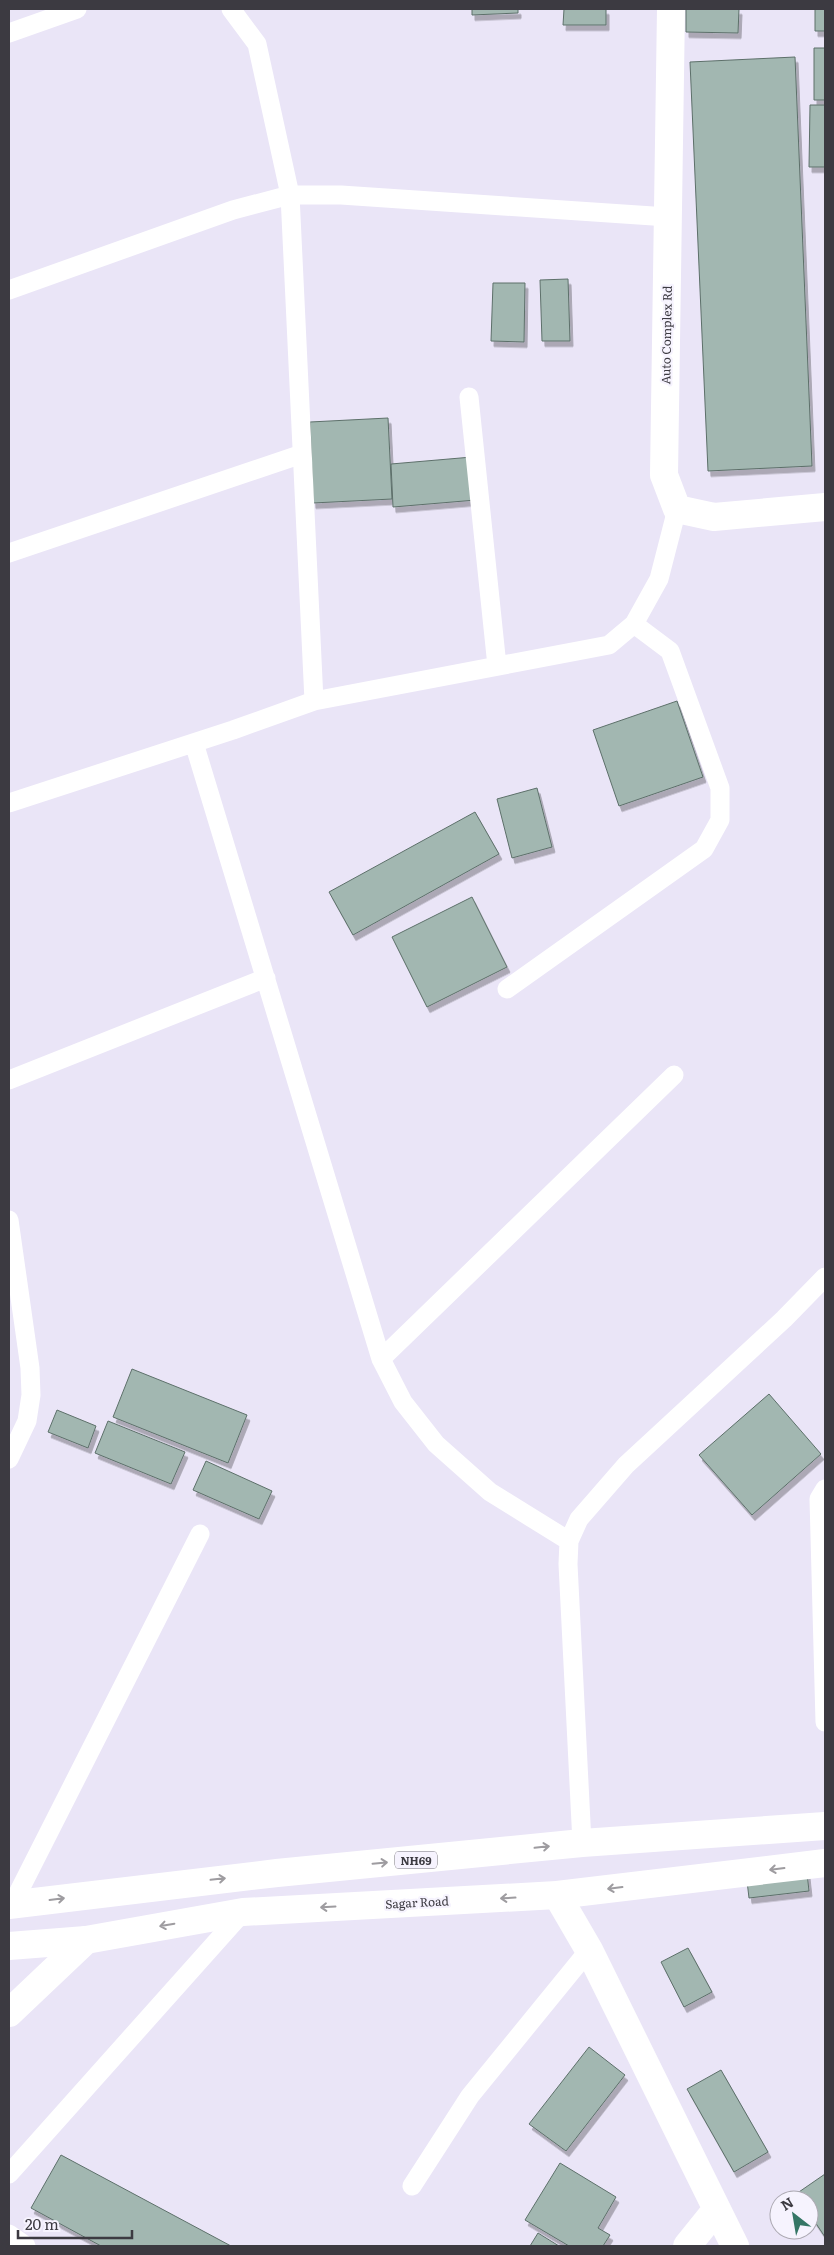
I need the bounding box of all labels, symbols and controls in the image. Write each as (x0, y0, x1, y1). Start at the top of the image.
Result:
street label: Auto Complex Rd (656, 285, 676, 385)
one-way arrow (534, 1842, 550, 1852)
road number: NH69 (395, 1852, 437, 1868)
one-way arrow (372, 1858, 388, 1868)
one-way arrow (769, 1864, 785, 1874)
one-way arrow (210, 1874, 226, 1884)
one-way arrow (608, 1883, 624, 1893)
street label: Sagar Road (385, 1891, 450, 1913)
one-way arrow (500, 1893, 516, 1902)
one-way arrow (49, 1894, 65, 1904)
one-way arrow (321, 1903, 337, 1912)
one-way arrow (160, 1921, 176, 1931)
north arrow (769, 2190, 819, 2240)
text: N (777, 2191, 797, 2215)
scale bar (18, 2208, 131, 2240)
text: 20 m (25, 2212, 59, 2235)

